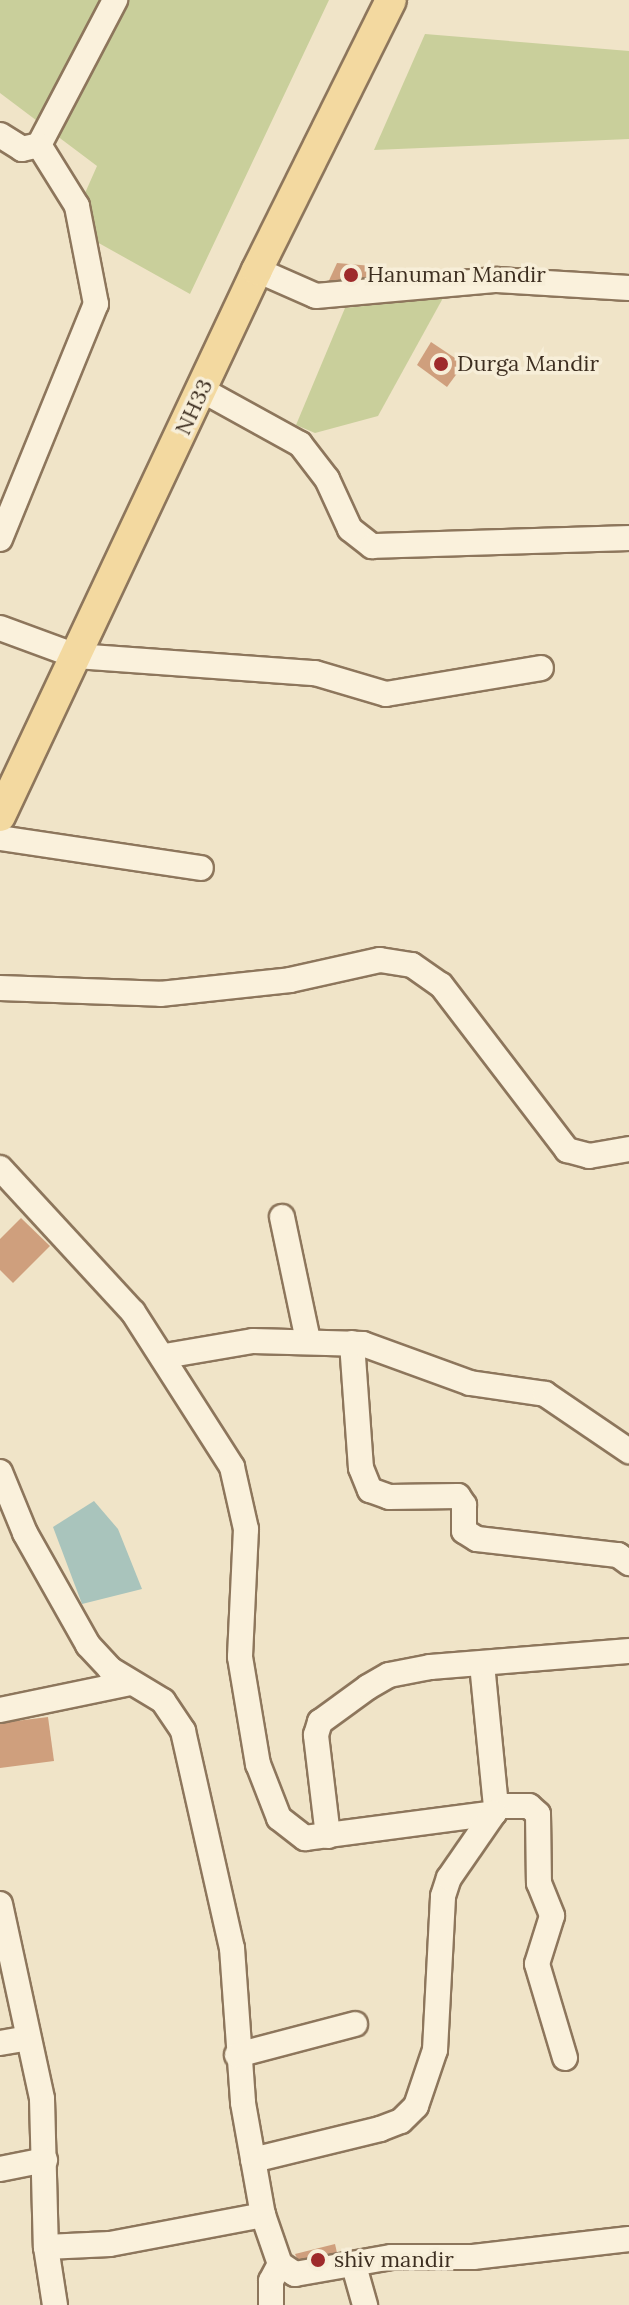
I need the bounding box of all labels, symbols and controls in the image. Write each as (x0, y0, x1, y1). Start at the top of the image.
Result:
place label: Hanuman Mandir (367, 262, 546, 288)
marker: Hanuman Mandir (342, 266, 360, 284)
place label: Durga Mandir (457, 351, 599, 377)
marker: Durga Mandir (432, 355, 450, 373)
street label: NH33 (170, 375, 218, 439)
place label: shiv mandir (334, 2247, 454, 2273)
marker: shiv mandir (309, 2251, 327, 2269)

